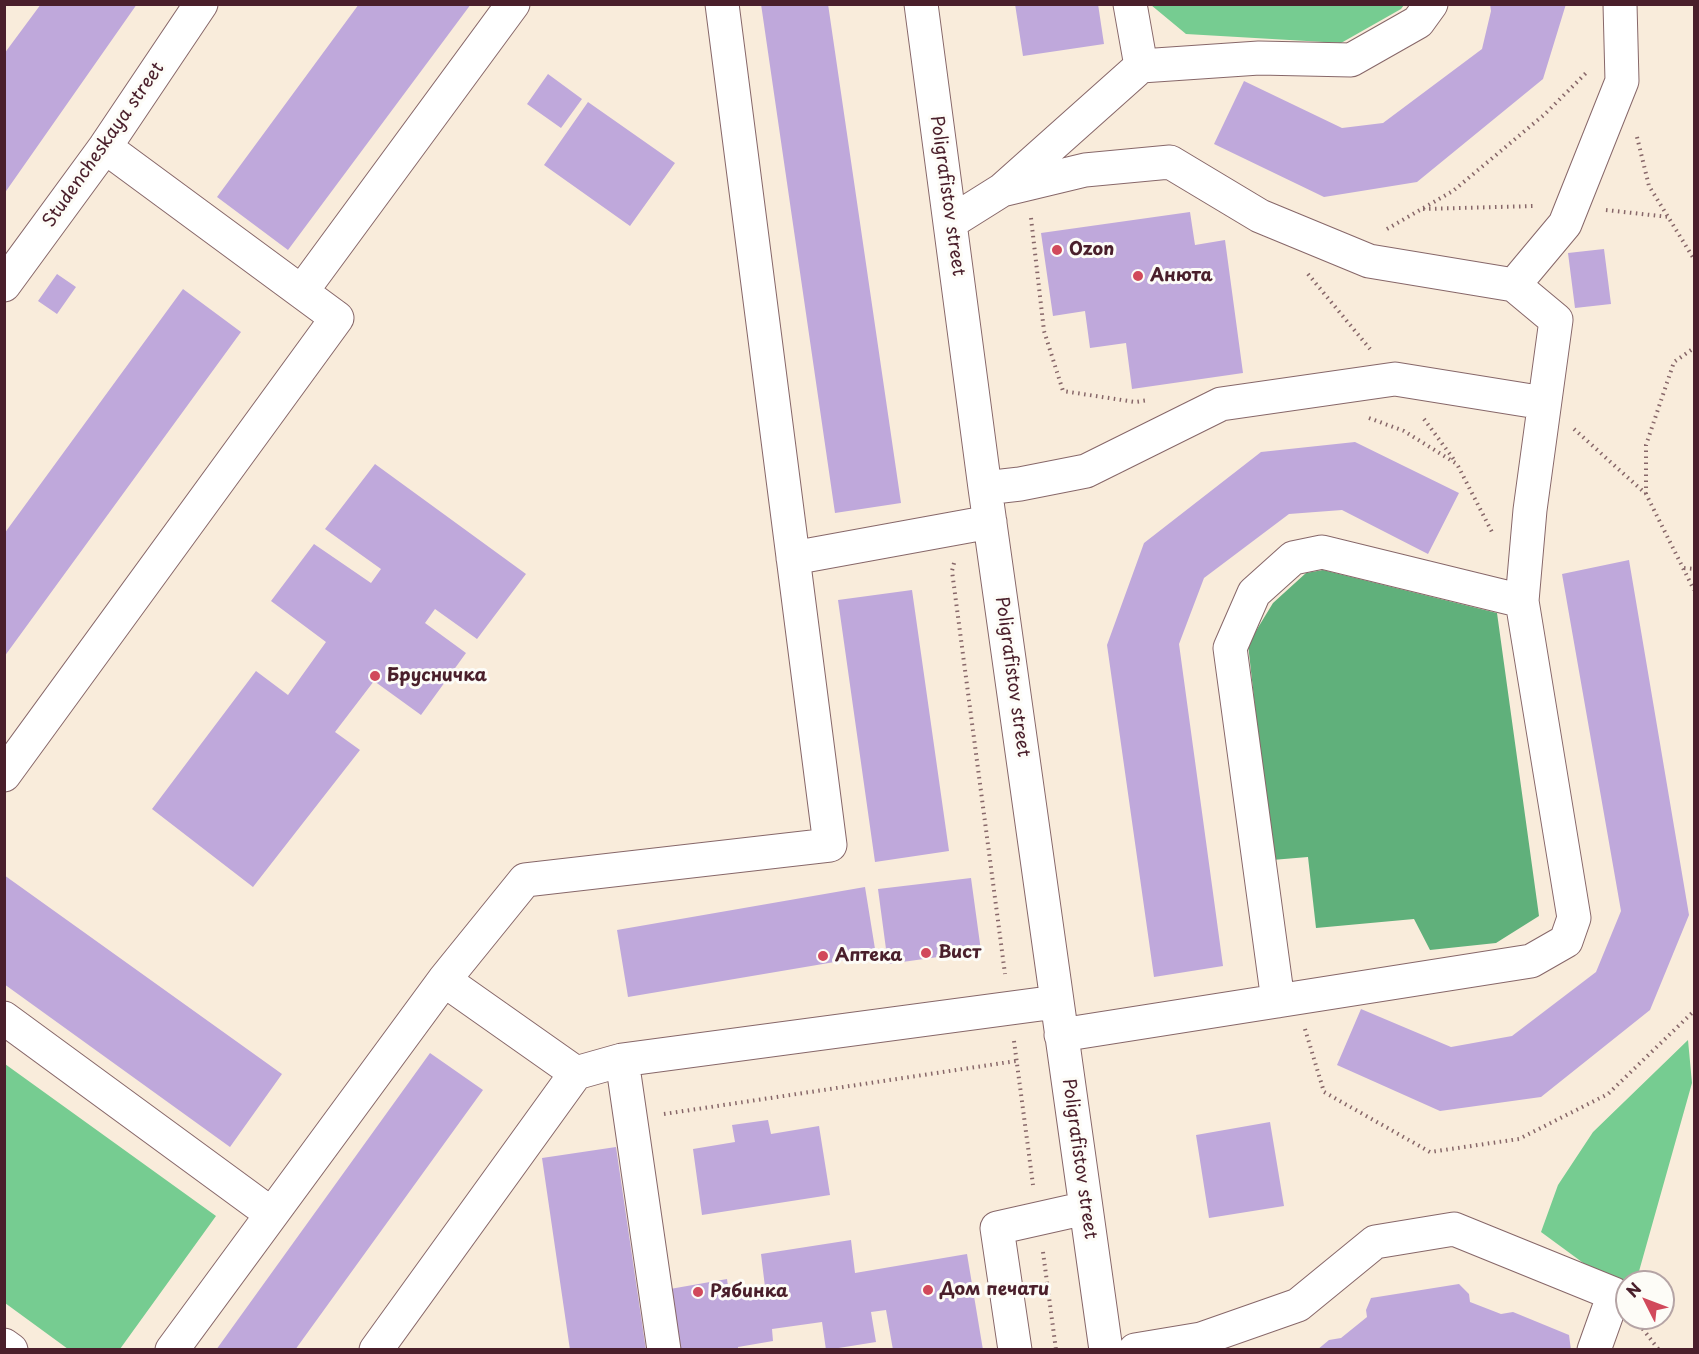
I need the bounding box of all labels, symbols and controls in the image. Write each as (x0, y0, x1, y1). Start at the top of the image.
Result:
street label: Studencheskaya street (39, 58, 169, 232)
street label: Poligrafistov street (925, 114, 969, 278)
place label: Ozon (1069, 239, 1114, 261)
marker: Ozon (1050, 243, 1064, 257)
place label: Анюта (1150, 265, 1213, 287)
marker: Анюта (1131, 269, 1145, 283)
street label: Poligrafistov street (990, 595, 1034, 759)
place label: Брусничка (387, 665, 487, 687)
marker: Брусничка (368, 669, 382, 683)
place label: Вист (938, 942, 981, 964)
place label: Аптека (835, 945, 902, 967)
marker: Вист (919, 946, 933, 960)
marker: Аптека (816, 949, 830, 963)
street label: Poligrafistov street (1057, 1077, 1101, 1241)
north arrow (1615, 1270, 1675, 1330)
text: N (1620, 1277, 1646, 1302)
place label: Дом печати (940, 1279, 1049, 1301)
place label: Рябинка (710, 1281, 788, 1303)
marker: Дом печати (921, 1283, 935, 1297)
marker: Рябинка (691, 1285, 705, 1299)

